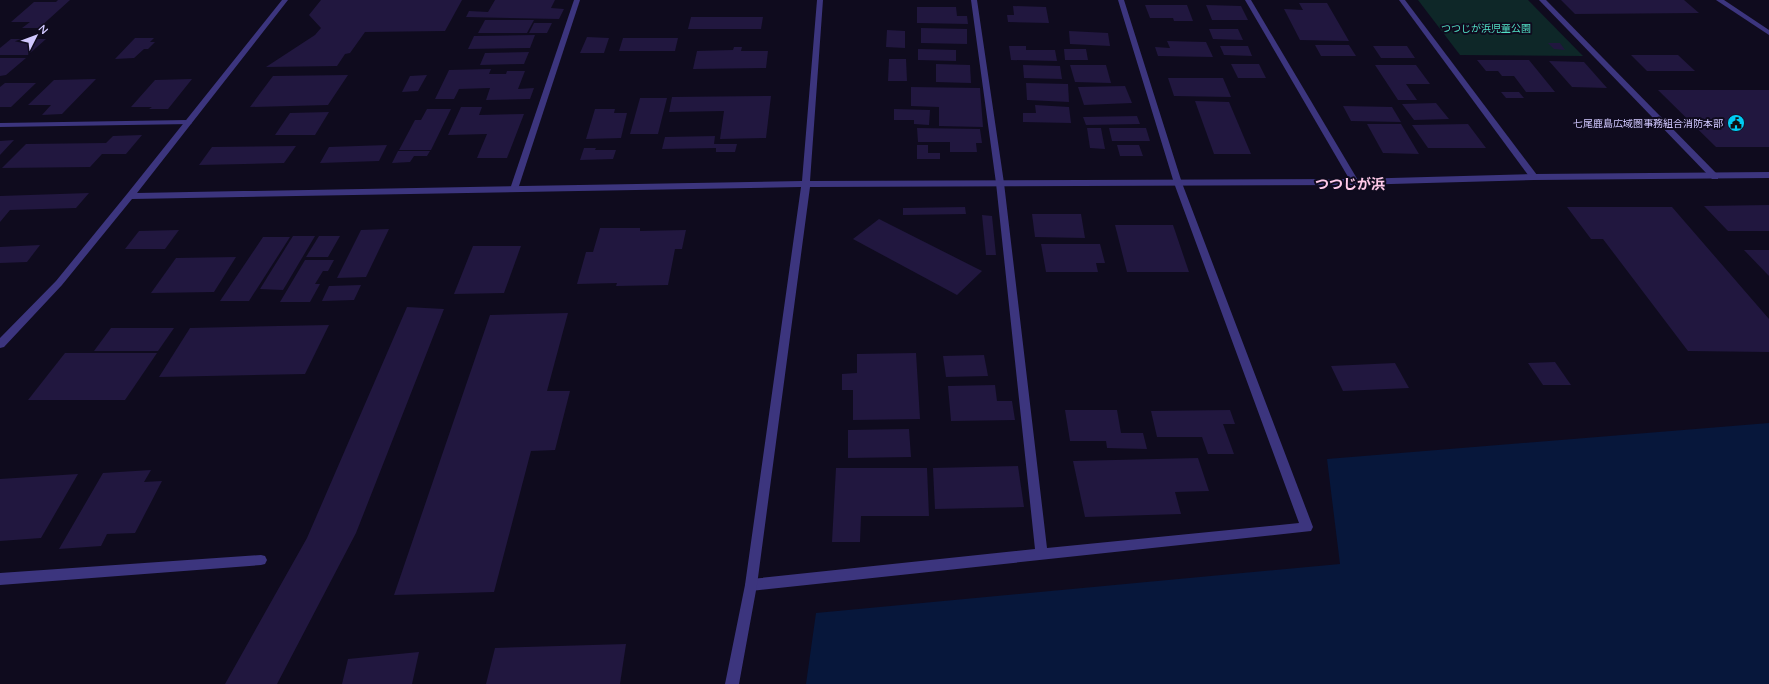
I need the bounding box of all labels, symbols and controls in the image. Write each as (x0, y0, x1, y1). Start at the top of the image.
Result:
north arrow (16, 16, 56, 56)
text: N (36, 22, 51, 37)
park label: つつじが浜児童公園 (1441, 22, 1531, 35)
public building icon: 七尾鹿島広域圏事務組合消防本部 (1726, 113, 1746, 133)
place label: 七尾鹿島広域圏事務組合消防本部 (1573, 117, 1723, 130)
district label: つつじが浜 (1315, 175, 1385, 193)

